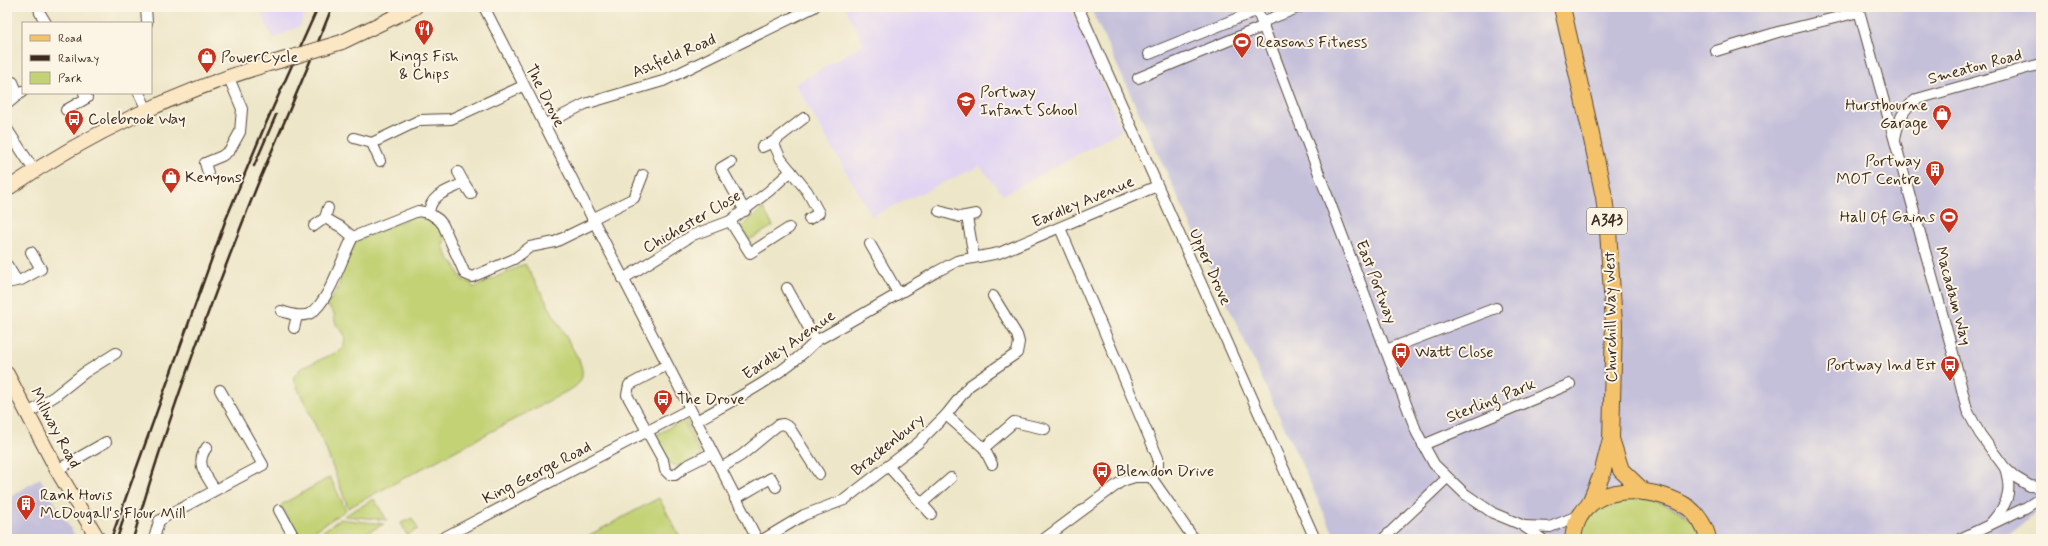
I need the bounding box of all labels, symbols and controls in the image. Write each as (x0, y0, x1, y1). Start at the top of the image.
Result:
restaurant icon: Kings Fish & Chips (413, 18, 435, 46)
legend (22, 22, 152, 94)
street label: Ashfield Road (629, 29, 719, 83)
text: Road (58, 31, 82, 47)
sports icon: Reasons Fitness (1231, 31, 1253, 59)
place label: Reasons Fitness (1256, 32, 1367, 53)
street label: Smeaton Road (1926, 44, 2024, 90)
shop icon: PowerCycle (196, 46, 218, 74)
place label: Kings Fish & Chips (389, 46, 459, 85)
place label: PowerCycle (221, 47, 298, 68)
text: Railway (58, 51, 100, 67)
street label: The Drove (520, 61, 570, 131)
text: Park (58, 71, 82, 87)
place label: Portway Infant School (980, 82, 1078, 121)
school or university icon: Portway Infant School (955, 90, 977, 118)
place label: Hurstbourne Garage (1845, 95, 1928, 135)
shop icon: Hurstbourne Garage (1931, 103, 1953, 131)
bus stop icon: Colebrook Way (63, 108, 85, 136)
place label: Colebrook Way (88, 109, 186, 130)
place label: Portway MOT Centre (1836, 151, 1921, 190)
building icon: Portway MOT Centre (1924, 159, 1946, 187)
shop icon: Kenyons (160, 166, 182, 194)
place label: Kenyons (185, 167, 242, 188)
street label: Eardley Avenue (1029, 171, 1137, 233)
street label: Chichester Close (639, 185, 745, 259)
sports icon: Hall Of Gains (1938, 206, 1960, 234)
place label: Hall Of Gains (1840, 207, 1935, 228)
road number: A343 (1587, 208, 1627, 234)
street label: Upper Drove (1184, 225, 1236, 309)
street label: East Portway (1350, 237, 1402, 327)
street label: Macadam Way (1930, 244, 1976, 348)
street label: Churchill Way West (1599, 251, 1623, 383)
street label: Eardley Avenue (738, 305, 840, 385)
bus stop icon: Watt Close (1390, 341, 1412, 369)
place label: Watt Close (1415, 342, 1493, 363)
bus stop icon: Portway Ind Est (1939, 354, 1961, 382)
place label: Portway Ind Est (1827, 355, 1936, 376)
street label: Sterling Park (1443, 374, 1539, 429)
street label: Millway Road (25, 384, 85, 472)
bus stop icon: The Drove (652, 388, 674, 416)
place label: The Drove (677, 389, 745, 410)
street label: Brackenbury (847, 409, 929, 481)
street label: King George Road (479, 437, 595, 510)
bus stop icon: Blendon Drive (1091, 460, 1113, 488)
place label: Blendon Drive (1116, 461, 1214, 482)
place label: Rank Hovis McDougall's Flour Mill (40, 485, 186, 524)
building icon: Rank Hovis McDougall's Flour Mill (15, 493, 37, 521)

